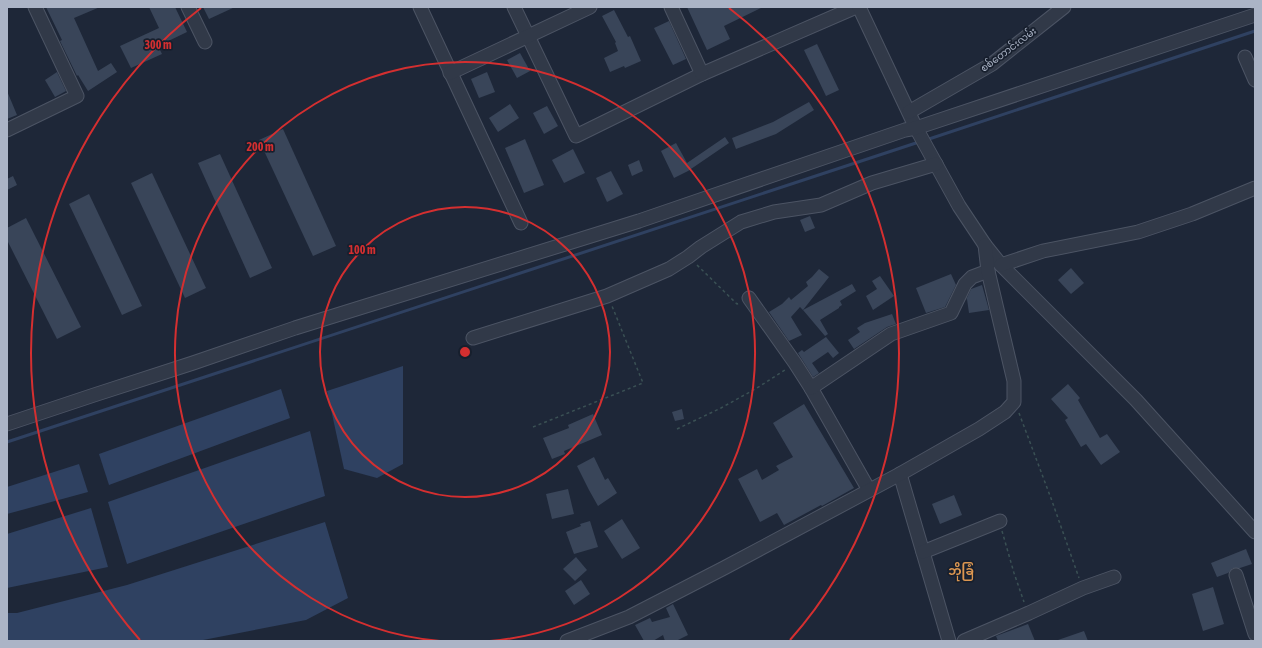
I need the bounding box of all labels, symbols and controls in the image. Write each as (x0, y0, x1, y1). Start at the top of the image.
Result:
street label: စစ်တောင်းလမ်း (977, 23, 1038, 74)
text: 300 m (144, 38, 172, 52)
text: 200 m (246, 140, 274, 154)
text: 100 m (348, 243, 376, 257)
centre of rings (458, 345, 472, 359)
district label: ဘိုခြံ (948, 562, 974, 582)

